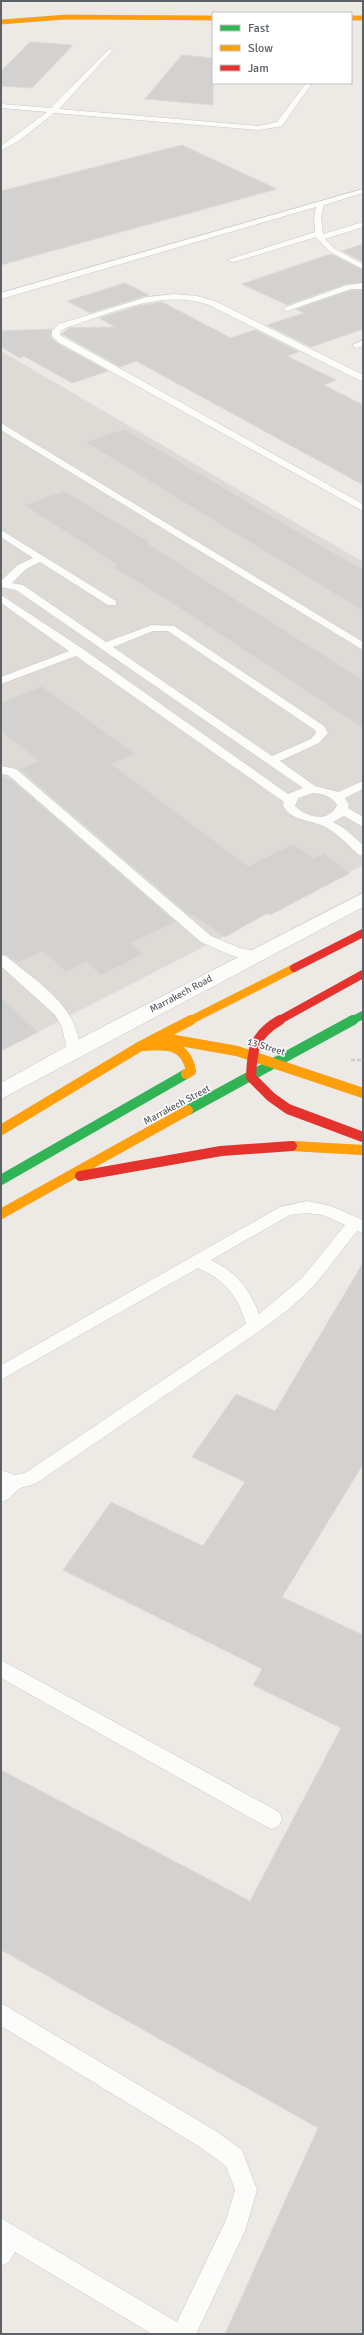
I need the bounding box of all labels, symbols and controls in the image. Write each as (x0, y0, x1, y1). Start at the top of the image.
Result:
legend (212, 12, 352, 84)
text: Fast (248, 21, 269, 36)
text: Slow (248, 41, 273, 56)
text: Jam (248, 61, 269, 76)
street label: Marrakech Road (148, 972, 214, 1016)
street label: 13 Street (246, 1036, 287, 1059)
street label: Marrakech Street (142, 1082, 213, 1128)

